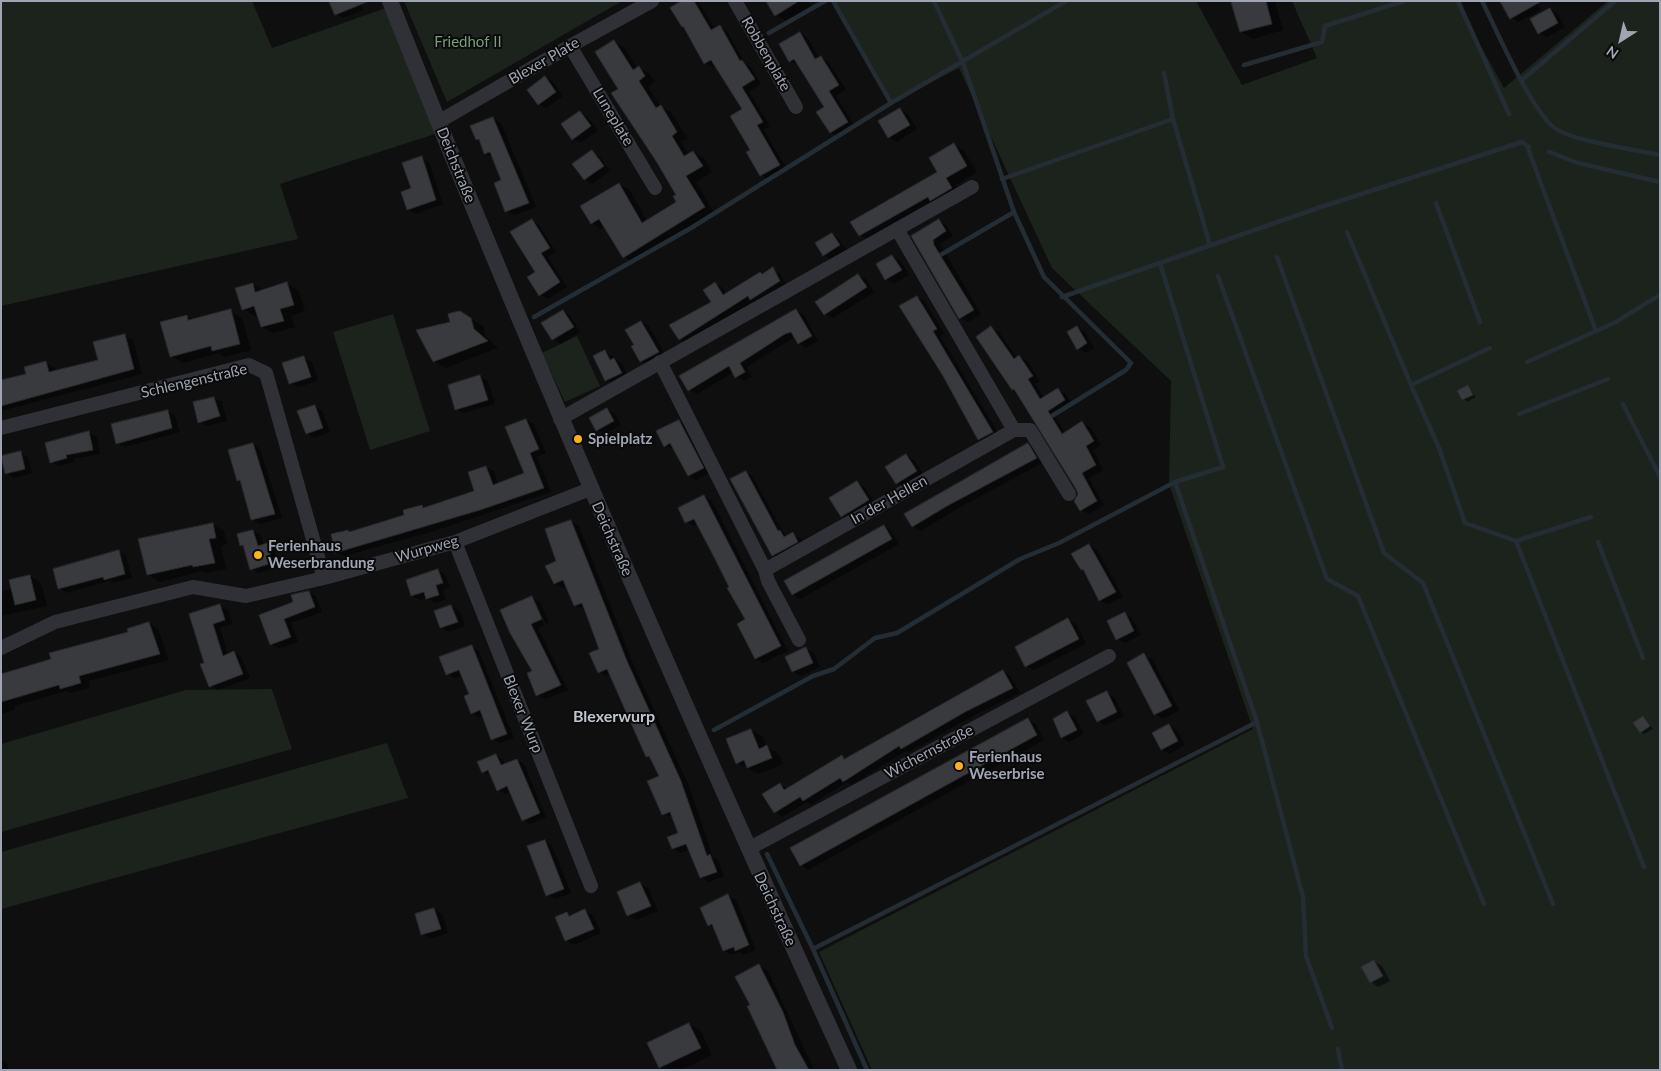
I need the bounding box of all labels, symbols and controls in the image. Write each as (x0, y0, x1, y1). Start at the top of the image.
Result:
street label: Robbenplate (737, 14, 795, 94)
north arrow (1596, 15, 1646, 65)
park label: Friedhof II (434, 33, 502, 51)
street label: Blexer Plate (506, 34, 582, 88)
text: N (1603, 43, 1621, 63)
street label: Luneplate (589, 85, 637, 149)
street label: Deichstraße (433, 125, 479, 205)
street label: Schlengenstraße (139, 360, 249, 402)
place label: Spielplatz (588, 430, 652, 448)
marker: Spielplatz (572, 433, 584, 445)
street label: In der Hellen (848, 472, 930, 528)
street label: Deichstraße (588, 499, 636, 579)
street label: Wurpweg (394, 531, 460, 567)
place label: Ferienhaus Weserbrandung (268, 537, 374, 572)
marker: Ferienhaus Weserbrandung (252, 549, 264, 561)
street label: Blexer Wurp (499, 672, 547, 756)
district label: Blexerwurp (573, 707, 655, 727)
street label: Wichernstraße (882, 721, 976, 783)
place label: Ferienhaus Weserbrise (969, 748, 1045, 783)
marker: Ferienhaus Weserbrise (953, 760, 965, 772)
street label: Deichstraße (750, 869, 800, 949)

